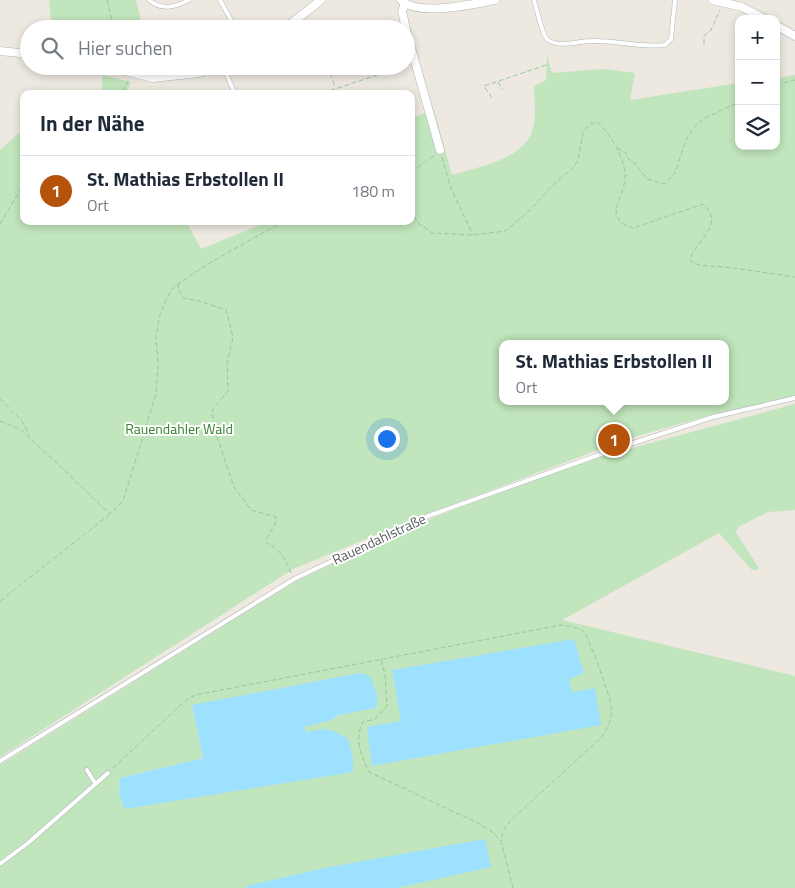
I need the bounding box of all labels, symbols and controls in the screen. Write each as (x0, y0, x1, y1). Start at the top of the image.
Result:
map controls (735, 15, 780, 150)
button: + (735, 15, 780, 60)
search box (20, 20, 415, 75)
text: Hier suchen (78, 33, 173, 62)
icon: search (38, 34, 66, 62)
button: − (735, 60, 780, 105)
button: layers (735, 105, 780, 150)
text: In der Nähe (40, 107, 145, 139)
text: St. Mathias Erbstollen II (87, 164, 284, 193)
text: 1 (52, 179, 60, 203)
text: 180 m (351, 179, 395, 203)
text: Ort (87, 193, 109, 217)
popup (499, 340, 729, 405)
text: St. Mathias Erbstollen II (516, 346, 712, 375)
text: Ort (516, 375, 537, 399)
park label: Rauendahler Wald (125, 418, 233, 439)
pin: 1 (598, 421, 630, 459)
your location (374, 426, 400, 452)
street label: Rauendahlstraße (328, 508, 429, 569)

